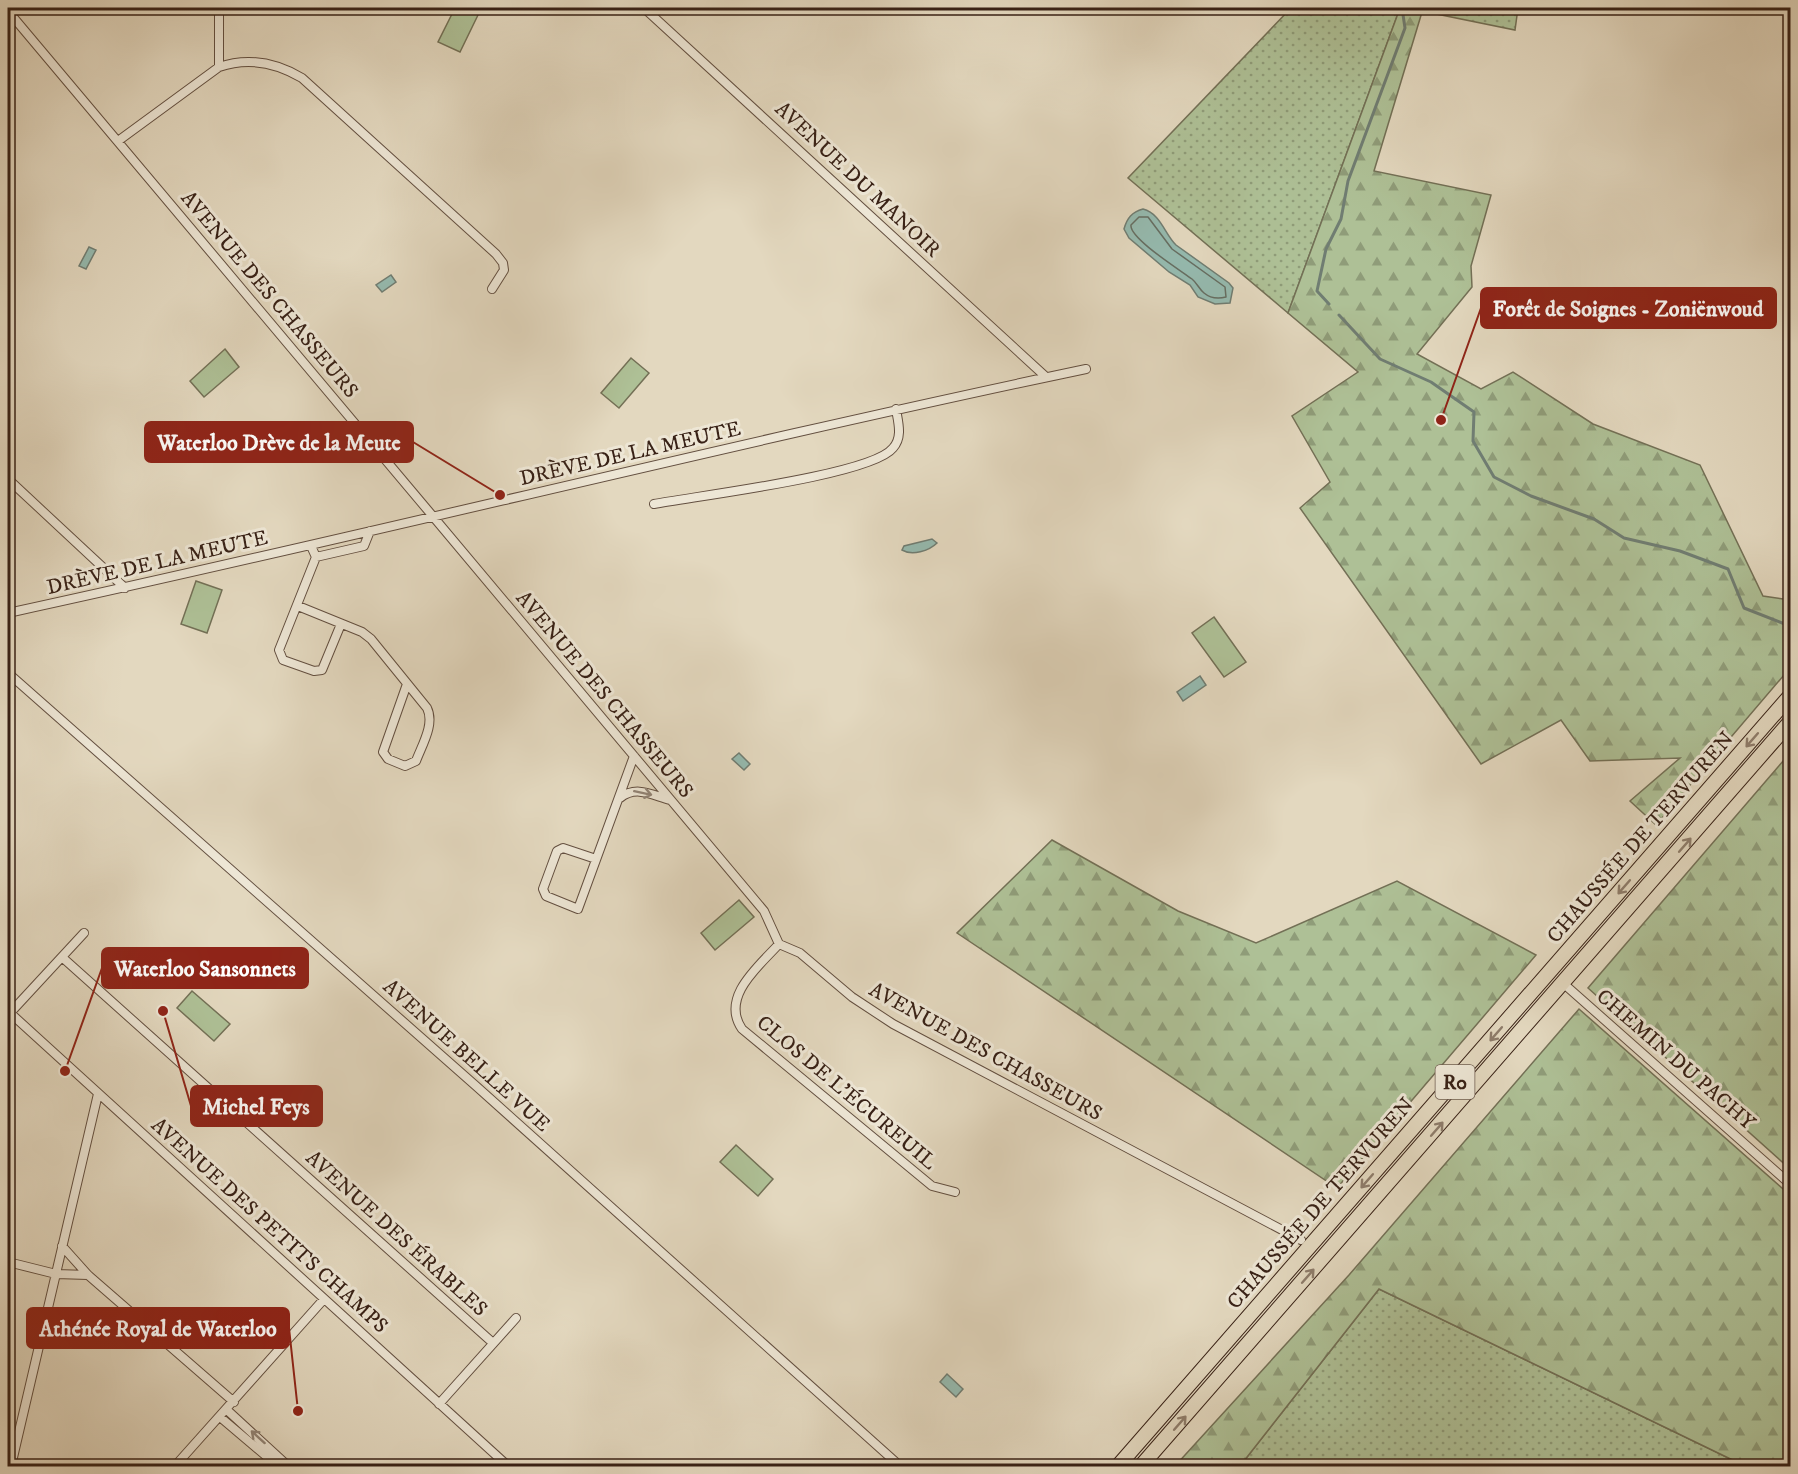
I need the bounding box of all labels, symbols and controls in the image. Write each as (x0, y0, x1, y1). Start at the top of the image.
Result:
street label: AVENUE DU MANOIR (769, 96, 946, 263)
street label: AVENUE DES CHASSEURS (175, 186, 364, 404)
callout: Forêt de Soignes - Zoniënwoud (1481, 288, 1776, 328)
text: Forêt de Soignes - Zoniënwoud (1493, 296, 1764, 323)
street label: DRÈVE DE LA MEUTE (517, 415, 743, 492)
callout: Waterloo Drève de la Meute (145, 422, 413, 462)
text: Waterloo Drève de la Meute (156, 430, 401, 457)
street label: DRÈVE DE LA MEUTE (44, 524, 270, 601)
street label: AVENUE DES CHASSEURS (510, 586, 699, 804)
street label: CHAUSSÉE DE TERVUREN (1541, 726, 1740, 949)
one-way arrow (1745, 733, 1759, 748)
one-way arrow (634, 788, 653, 800)
one-way arrow (1677, 837, 1691, 853)
one-way arrow (1617, 880, 1631, 895)
callout: Waterloo Sansonnets (102, 948, 308, 988)
text: Waterloo Sansonnets (113, 956, 297, 983)
street label: AVENUE BELLE VUE (377, 974, 555, 1138)
street label: AVENUE DES CHASSEURS (864, 977, 1107, 1127)
street label: CHEMIN DU PACHY (1591, 984, 1761, 1136)
street label: CLOS DE L'ÉCUREUIL (751, 1009, 942, 1176)
one-way arrow (1489, 1027, 1503, 1042)
road number: R0 (1436, 1065, 1474, 1099)
callout: Michel Feys (191, 1086, 322, 1126)
street label: CHAUSSÉE DE TERVUREN (1221, 1092, 1420, 1315)
text: Michel Feys (203, 1094, 310, 1121)
street label: AVENUE DES PETITS CHAMPS (145, 1112, 393, 1339)
one-way arrow (1430, 1122, 1444, 1137)
street label: AVENUE DES ÉRABLES (300, 1144, 493, 1322)
one-way arrow (1361, 1173, 1374, 1189)
one-way arrow (1301, 1269, 1315, 1284)
callout: Athénée Royal de Waterloo (27, 1308, 289, 1348)
text: Athénée Royal de Waterloo (38, 1316, 277, 1343)
one-way arrow (1173, 1415, 1187, 1430)
one-way arrow (251, 1430, 266, 1444)

